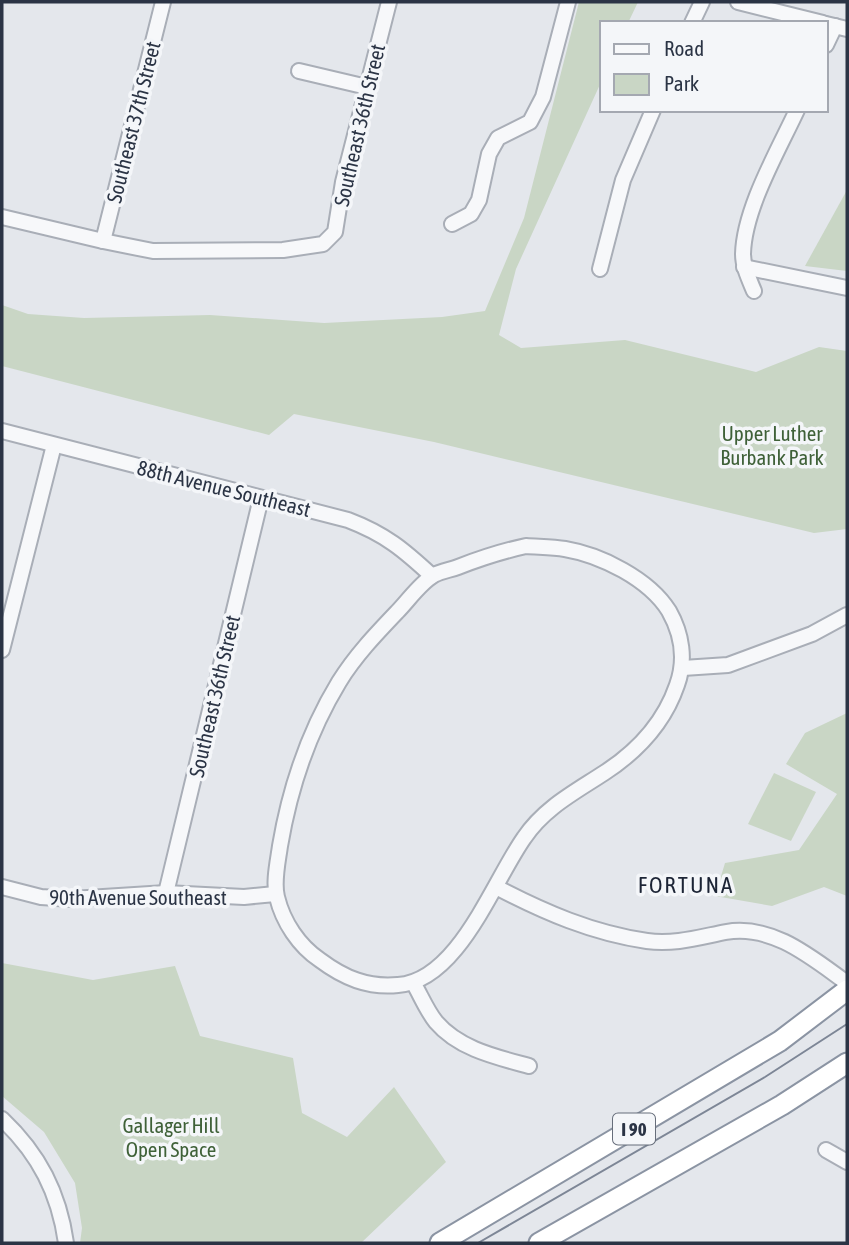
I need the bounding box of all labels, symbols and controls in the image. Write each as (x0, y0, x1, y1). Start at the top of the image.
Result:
legend (600, 21, 828, 112)
text: Road (664, 36, 704, 60)
street label: Southeast 37th Street (101, 39, 165, 205)
street label: Southeast 36th Street (329, 42, 389, 208)
text: Park (664, 71, 699, 95)
park label: Upper Luther Burbank Park (720, 421, 824, 469)
street label: 88th Avenue Southeast (135, 455, 313, 521)
street label: Southeast 36th Street (184, 613, 244, 779)
district label: FORTUNA (638, 872, 734, 898)
street label: 90th Avenue Southeast (49, 885, 227, 909)
park label: Gallager Hill Open Space (122, 1113, 220, 1161)
road number: I 90 (613, 1114, 655, 1144)

